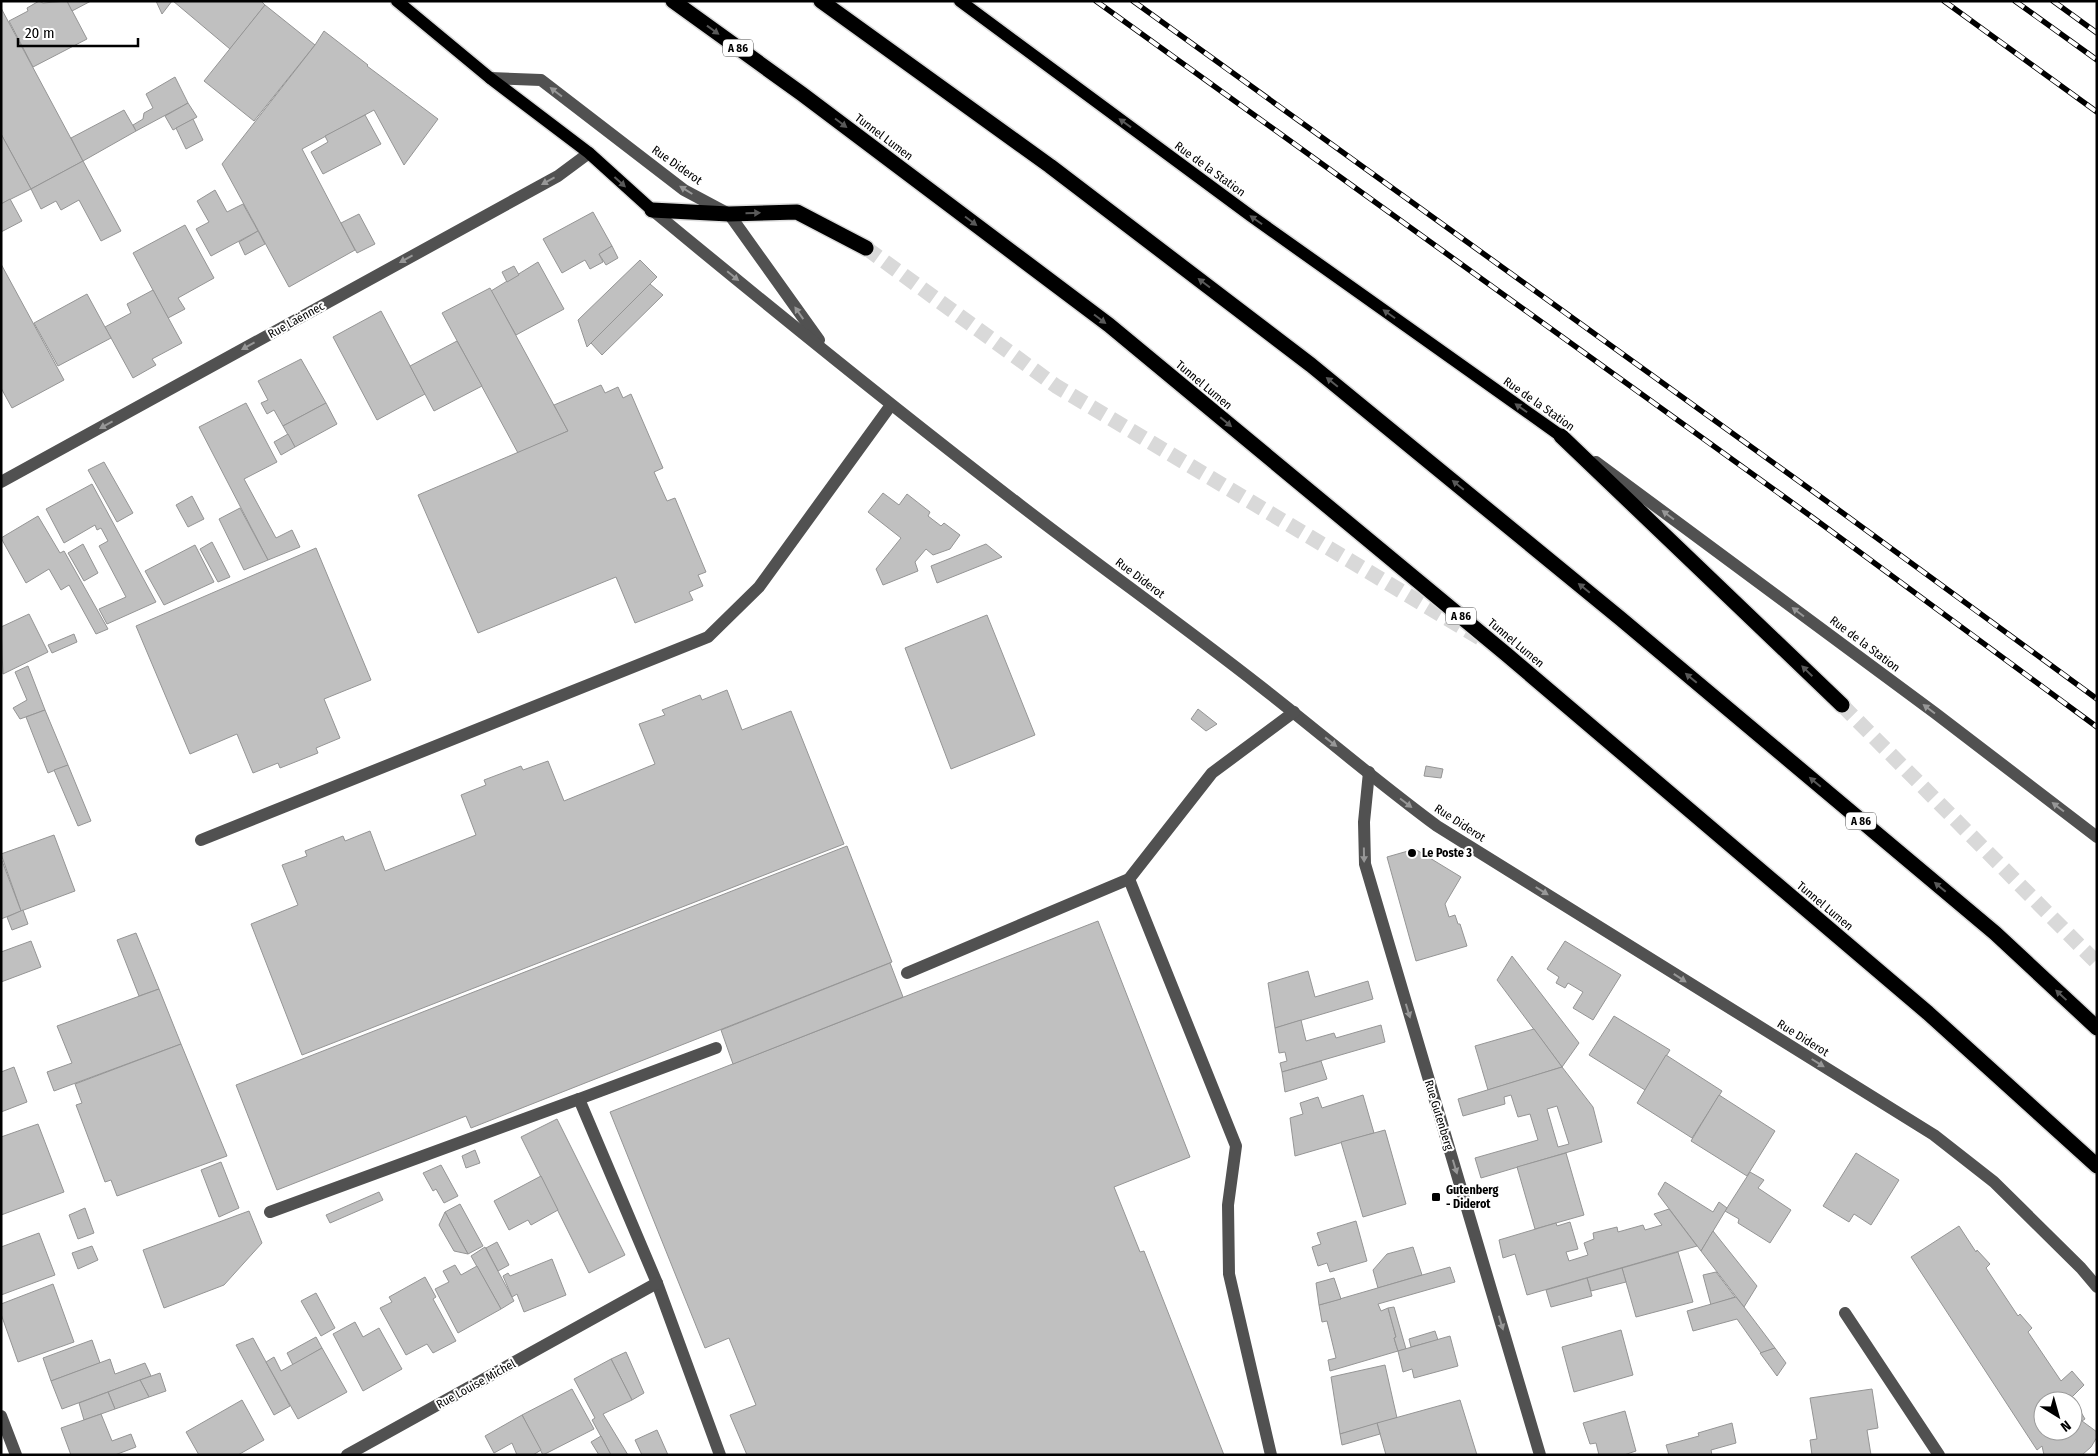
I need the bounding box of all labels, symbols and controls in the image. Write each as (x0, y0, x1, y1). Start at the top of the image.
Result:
scale bar (18, 15, 138, 47)
text: 20 m (25, 24, 55, 42)
one-way arrow (706, 25, 720, 35)
road number: A 86 (723, 40, 753, 56)
one-way arrow (550, 87, 563, 97)
street label: Tunnel Lumen (852, 111, 916, 163)
one-way arrow (834, 118, 847, 129)
one-way arrow (1119, 118, 1132, 129)
street label: Rue de la Station (1172, 139, 1248, 199)
street label: Rue Diderot (649, 143, 705, 187)
one-way arrow (614, 176, 626, 188)
one-way arrow (541, 177, 556, 185)
one-way arrow (679, 185, 693, 195)
one-way arrow (745, 209, 761, 217)
one-way arrow (1249, 215, 1263, 225)
one-way arrow (964, 216, 978, 226)
one-way arrow (399, 255, 413, 264)
one-way arrow (726, 271, 739, 282)
one-way arrow (1198, 277, 1211, 288)
street label: Rue Laënnec (265, 299, 327, 341)
one-way arrow (794, 306, 804, 320)
one-way arrow (1382, 309, 1395, 319)
one-way arrow (1093, 313, 1106, 324)
one-way arrow (241, 342, 256, 350)
street label: Tunnel Lumen (1173, 358, 1235, 412)
street label: Rue de la Station (1501, 374, 1577, 434)
one-way arrow (1326, 376, 1339, 387)
one-way arrow (1514, 403, 1528, 413)
one-way arrow (1220, 416, 1232, 427)
one-way arrow (99, 420, 113, 429)
one-way arrow (1452, 479, 1465, 490)
one-way arrow (1661, 510, 1675, 520)
street label: Rue Diderot (1113, 555, 1167, 601)
one-way arrow (1577, 582, 1590, 593)
one-way arrow (1791, 607, 1805, 617)
road number: A 86 (1446, 608, 1476, 624)
street label: Rue de la Station (1827, 613, 1903, 675)
street label: Tunnel Lumen (1485, 616, 1547, 670)
one-way arrow (1801, 666, 1813, 678)
one-way arrow (1685, 672, 1698, 683)
one-way arrow (1923, 703, 1936, 714)
one-way arrow (1324, 737, 1338, 747)
one-way arrow (1809, 777, 1822, 788)
one-way arrow (1399, 798, 1413, 808)
street label: Rue Diderot (1432, 801, 1488, 845)
one-way arrow (2051, 802, 2065, 812)
road number: A 86 (1846, 812, 1876, 829)
place label: Le Poste 3 (1422, 846, 1472, 860)
one-way arrow (1361, 847, 1369, 863)
marker: Le Poste 3 (1406, 847, 1418, 859)
street label: Tunnel Lumen (1794, 879, 1856, 933)
one-way arrow (1934, 881, 1946, 893)
one-way arrow (1536, 886, 1549, 896)
one-way arrow (1673, 973, 1687, 982)
one-way arrow (2055, 989, 2067, 1001)
one-way arrow (1405, 1004, 1413, 1019)
street label: Rue Diderot (1775, 1017, 1831, 1059)
one-way arrow (1811, 1059, 1824, 1068)
street label: Rue Gutenberg (1422, 1078, 1456, 1152)
one-way arrow (1451, 1160, 1459, 1175)
place label: Gutenberg - Diderot (1446, 1183, 1499, 1211)
marker: Gutenberg - Diderot (1430, 1191, 1442, 1203)
one-way arrow (1497, 1315, 1505, 1330)
street label: Rue Louise Michel (434, 1356, 518, 1412)
north arrow (2033, 1391, 2083, 1441)
text: N (2057, 1417, 2074, 1435)

